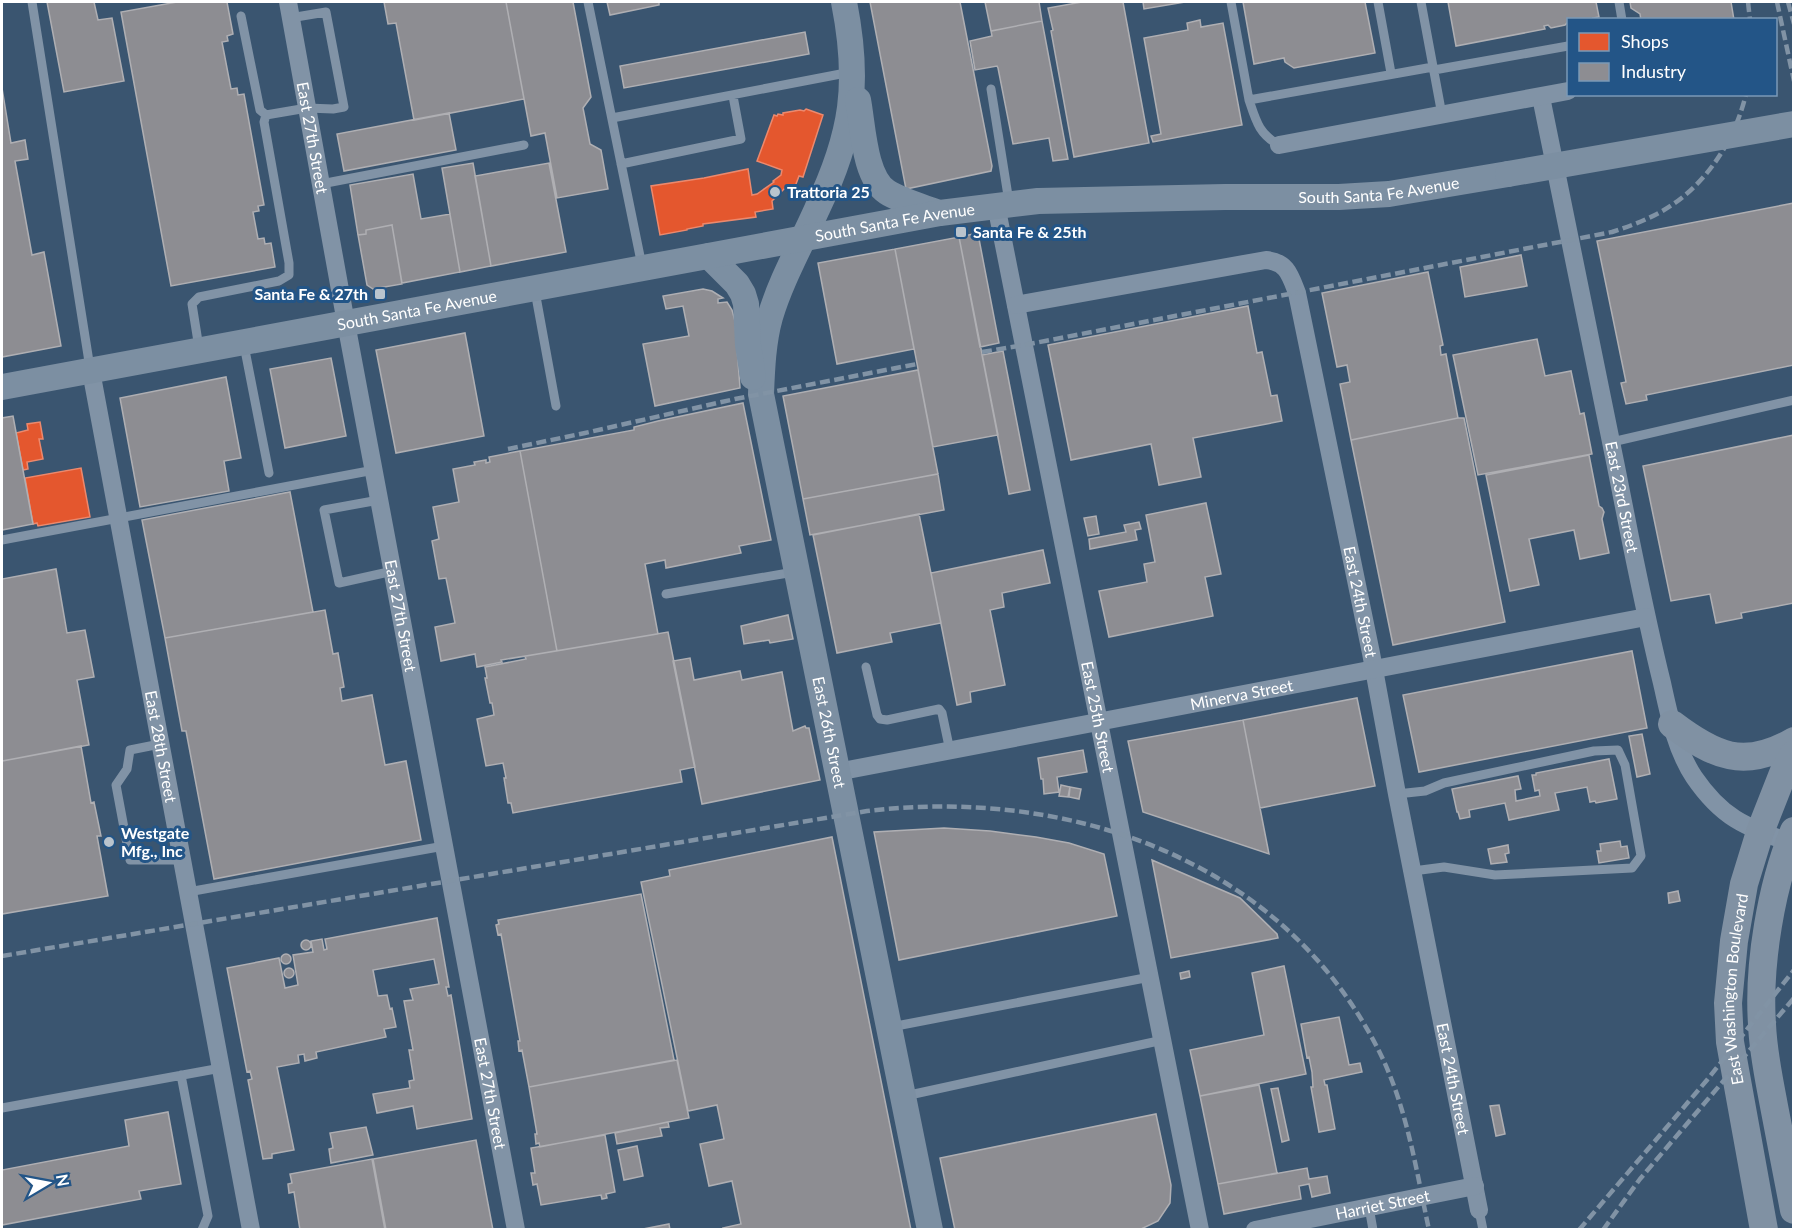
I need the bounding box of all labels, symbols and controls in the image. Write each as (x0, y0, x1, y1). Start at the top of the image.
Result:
legend (1567, 18, 1777, 96)
text: Shops (1621, 30, 1669, 52)
text: Industry (1621, 60, 1687, 82)
street label: East 27th Street (294, 80, 333, 195)
street label: South Santa Fe Avenue (1298, 172, 1461, 206)
place label: Trattoria 25 (787, 182, 870, 201)
marker: Trattoria 25 (768, 185, 782, 199)
street label: South Santa Fe Avenue (813, 199, 976, 245)
place label: Santa Fe & 25th (973, 222, 1086, 241)
marker: Santa Fe & 25th (954, 225, 968, 239)
place label: Santa Fe & 27th (255, 284, 368, 303)
street label: South Santa Fe Avenue (335, 285, 498, 334)
marker: Santa Fe & 27th (373, 287, 387, 301)
street label: East 23rd Street (1602, 439, 1643, 554)
street label: East 24th Street (1340, 544, 1382, 659)
street label: East 27th Street (382, 558, 421, 673)
street label: East 25th Street (1078, 659, 1119, 775)
street label: East 26th Street (809, 675, 850, 790)
street label: Minerva Street (1189, 675, 1295, 713)
street label: East 28th Street (142, 689, 181, 804)
place label: Westgate Mfg., Inc (121, 823, 190, 860)
marker: Westgate Mfg., Inc (102, 835, 116, 849)
street label: East Washington Boulevard (1718, 892, 1751, 1087)
street label: East 24th Street (1433, 1021, 1474, 1136)
street label: East 27th Street (471, 1036, 511, 1151)
north arrow (18, 1153, 78, 1213)
text: N (53, 1173, 74, 1188)
street label: Harriet Street (1334, 1185, 1431, 1223)

